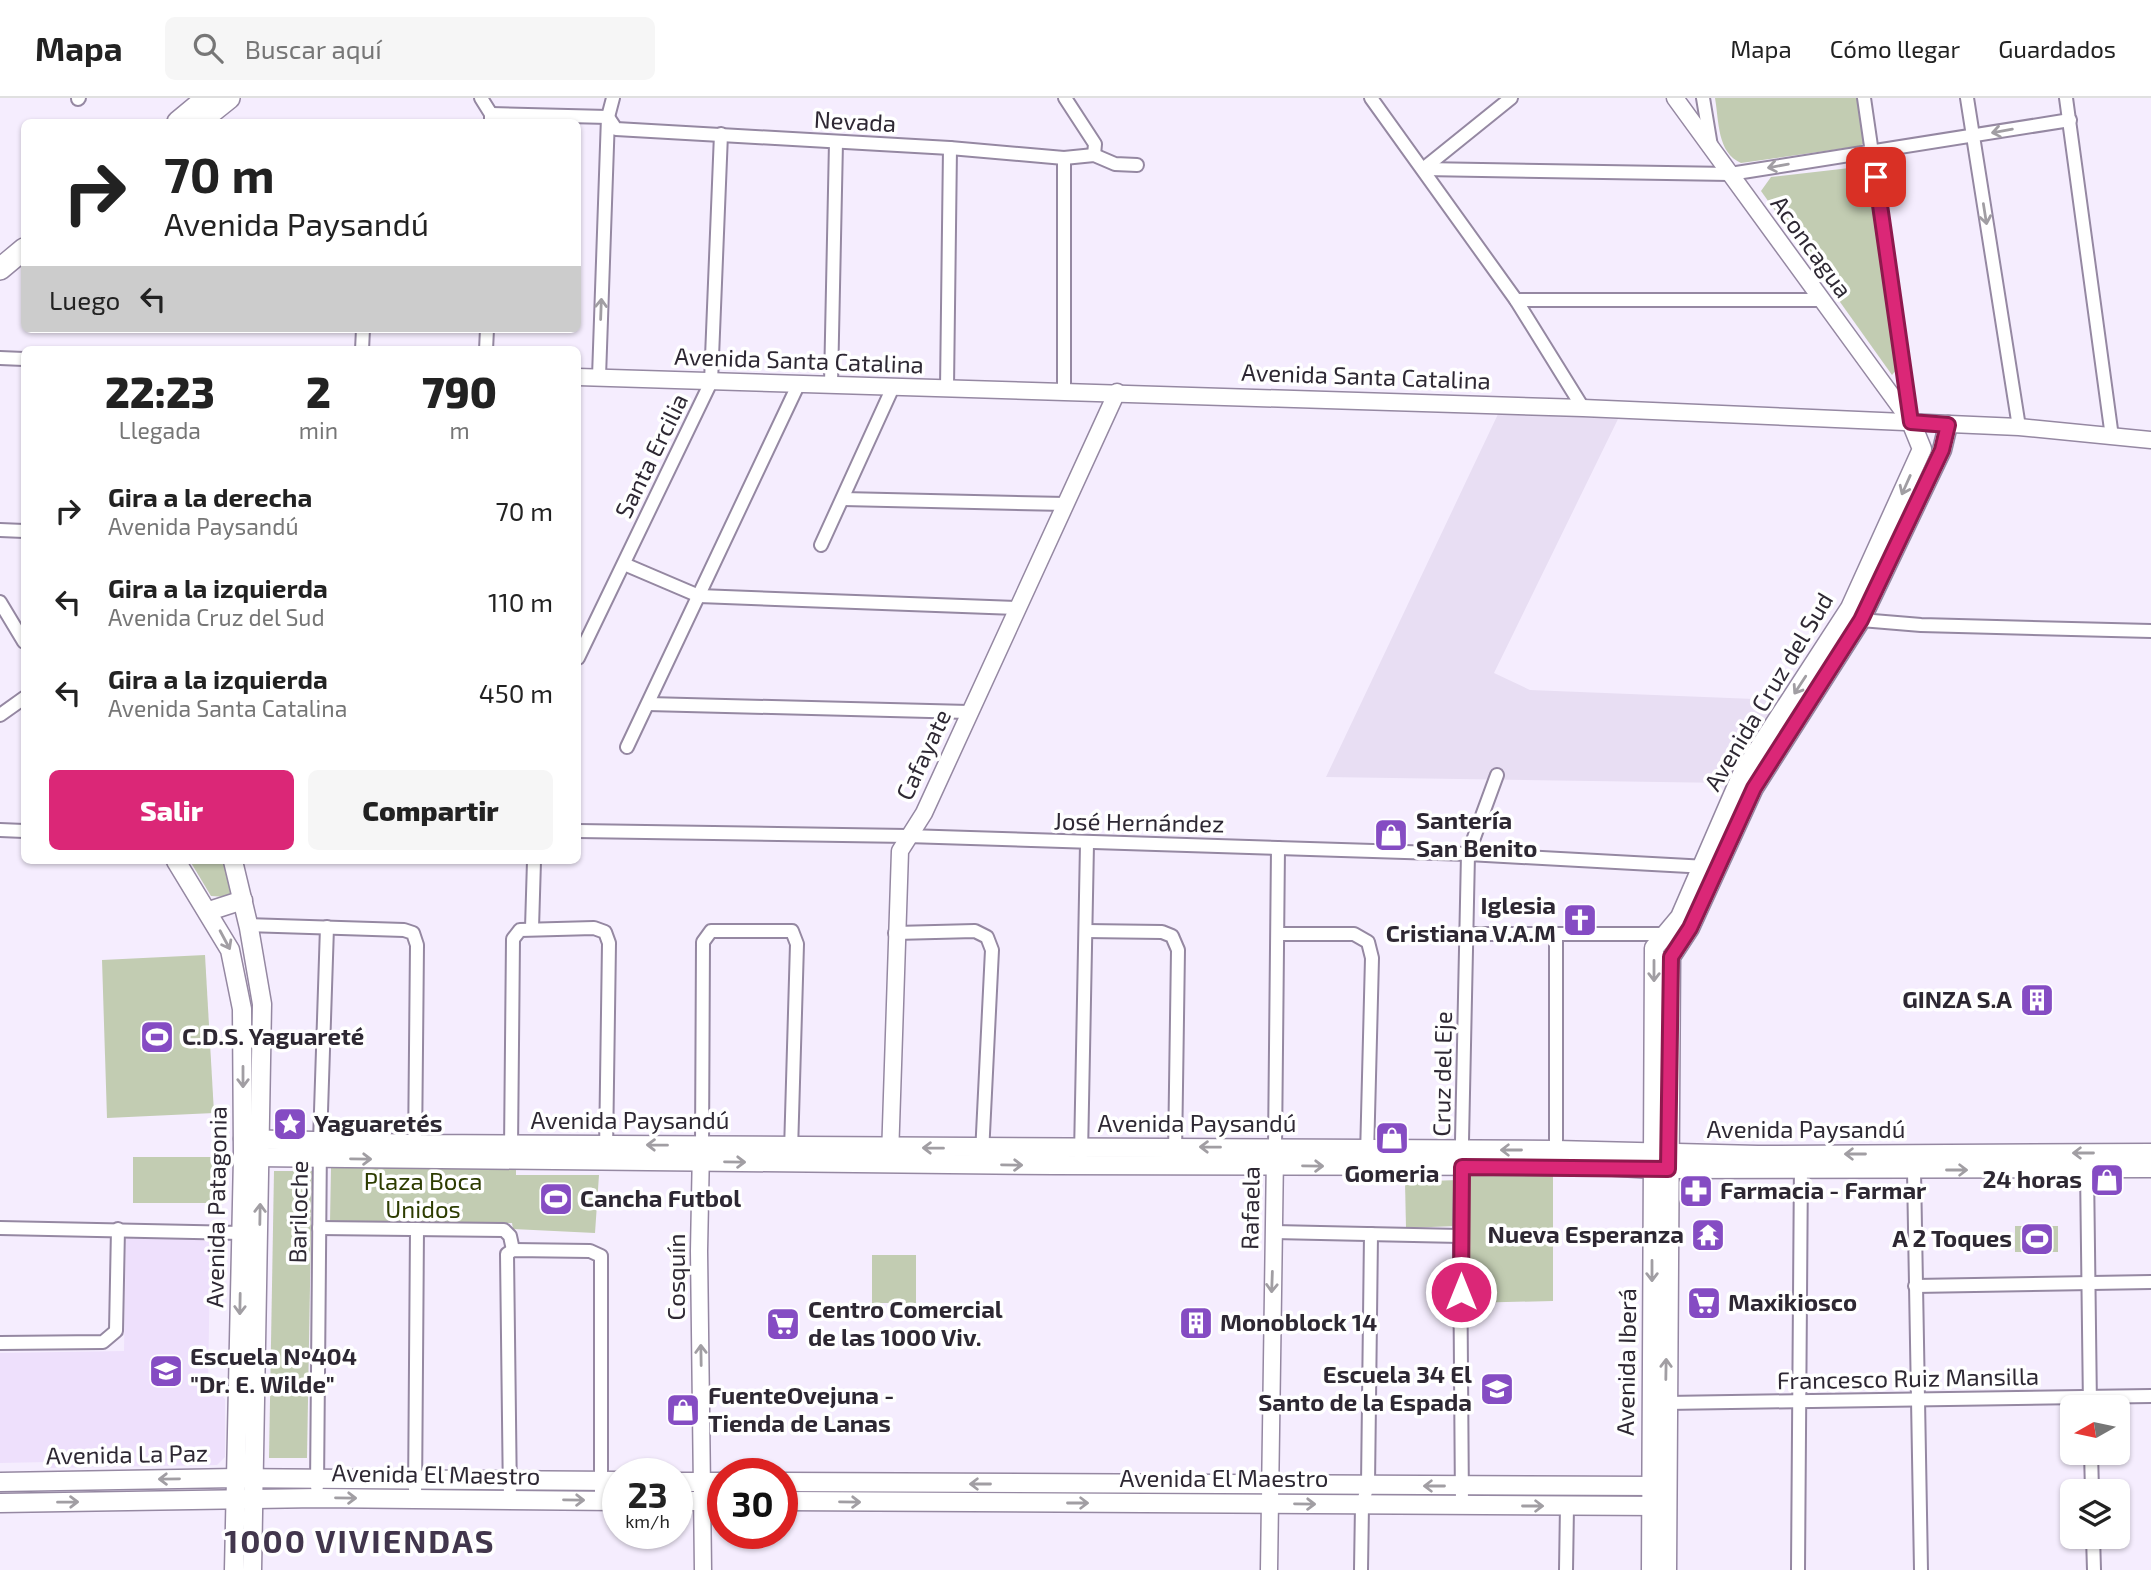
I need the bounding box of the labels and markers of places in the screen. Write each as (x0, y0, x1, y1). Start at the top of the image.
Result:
pin (1846, 147, 1906, 207)
place label: Santería San Benito (1416, 805, 1537, 862)
shop icon: Santería San Benito (1372, 816, 1410, 854)
place label: Iglesia Cristiana V.A.M (1386, 890, 1556, 947)
church icon: Iglesia Cristiana V.A.M (1561, 901, 1599, 939)
building icon: GINZA S.A (2018, 981, 2056, 1019)
place label: GINZA S.A (1902, 984, 2012, 1013)
sports icon: C.D.S. Yaguareté (138, 1018, 176, 1056)
place label: C.D.S. Yaguareté (182, 1021, 364, 1050)
place icon: Yaguaretés (271, 1105, 309, 1143)
place label: Yaguaretés (314, 1108, 442, 1137)
shop icon: Gomeria (1373, 1119, 1411, 1157)
place label: Gomeria (1345, 1158, 1439, 1187)
shop icon: 24 horas (2088, 1161, 2126, 1199)
place label: 24 horas (1982, 1164, 2082, 1193)
pharmacy icon: Farmacia - Farmar (1677, 1172, 1715, 1210)
place label: Farmacia - Farmar (1720, 1175, 1927, 1204)
sports icon: Cancha Futbol (537, 1180, 575, 1218)
place label: Cancha Futbol (580, 1183, 741, 1212)
temple icon: Nueva Esperanza (1689, 1216, 1727, 1254)
place label: Nueva Esperanza (1488, 1219, 1684, 1248)
sports icon: A 2 Toques (2018, 1220, 2056, 1258)
place label: A 2 Toques (1892, 1223, 2012, 1252)
supermarket icon: Maxikiosco (1685, 1284, 1723, 1322)
place label: Maxikiosco (1728, 1287, 1857, 1316)
place label: Centro Comercial de las 1000 Viv. (808, 1294, 1003, 1351)
building icon: Monoblock 14 (1177, 1304, 1215, 1342)
supermarket icon: Centro Comercial de las 1000 Viv. (764, 1305, 802, 1343)
place label: Monoblock 14 (1220, 1307, 1377, 1336)
place label: Escuela Nº404 "Dr. E. Wilde" (190, 1341, 357, 1398)
school or university icon: Escuela Nº404 "Dr. E. Wilde" (147, 1352, 185, 1390)
place label: Escuela 34 El Santo de la Espada (1258, 1359, 1472, 1416)
school or university icon: Escuela 34 El Santo de la Espada (1478, 1370, 1516, 1408)
place label: FuenteOvejuna - Tienda de Lanas (708, 1380, 894, 1437)
shop icon: FuenteOvejuna - Tienda de Lanas (664, 1391, 702, 1429)

